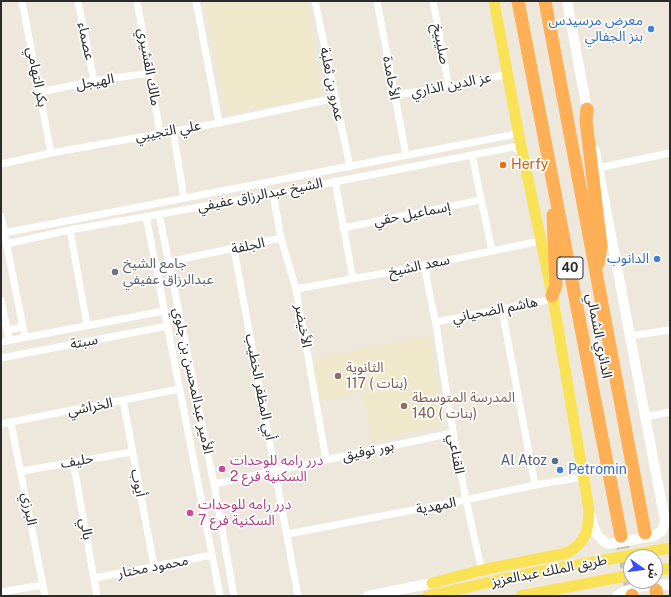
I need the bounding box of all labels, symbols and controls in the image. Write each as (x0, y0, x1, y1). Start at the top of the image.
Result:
place label: معرض مرسيدس بنز الجفالي (549, 13, 643, 46)
street label: عصماء (74, 21, 98, 61)
street label: صليبيخ (429, 22, 453, 66)
marker: معرض مرسيدس بنز الجفالي (646, 24, 656, 34)
street label: مالك القشيري (134, 27, 164, 107)
street label: بكر التهامي (23, 46, 51, 108)
street label: عمرو بن ثعلبة (316, 46, 348, 122)
street label: الأحامدة (379, 55, 403, 101)
street label: عز الدين الذاري (409, 69, 493, 101)
street label: الهيجل (75, 70, 115, 94)
street label: علي التجيبي (134, 117, 202, 145)
place label: Herfy (511, 157, 548, 173)
marker: Herfy (498, 160, 508, 170)
street label: الشيخ عبدالرزاق عفيفي (196, 175, 324, 215)
street label: إسماعيل حقي (372, 198, 452, 230)
street label: الجلفة (230, 234, 266, 258)
street label: سعد الشيخ (387, 251, 451, 281)
place label: الدانوب (607, 251, 649, 267)
marker: الدانوب (652, 254, 662, 264)
place label: جامع الشيخ عبدالرزاق عفيفي (123, 256, 214, 288)
road number: 40 (557, 257, 583, 279)
marker: جامع الشيخ عبدالرزاق عفيفي (110, 267, 120, 277)
street label: الدائري الشمالي (583, 292, 615, 380)
street label: هاشم الضحياني (451, 293, 539, 327)
street label: الأخيضر (291, 303, 315, 349)
street label: الأمير عبدالمحسن بن جلوي (169, 306, 217, 456)
street label: سبتة (69, 331, 99, 353)
street label: أبي المظفر الخطيب (241, 332, 279, 442)
place label: الثانوية 117 ( بنات) (346, 360, 408, 392)
marker: الثانوية 117 ( بنات) (333, 371, 343, 381)
place label: المدرسة المتوسطة 140 ( بنات) (412, 390, 515, 422)
street label: الخراشي (66, 394, 114, 420)
marker: المدرسة المتوسطة 140 ( بنات) (399, 401, 409, 411)
street label: القناعي (444, 433, 468, 475)
street label: بور توفيق (341, 437, 395, 465)
street label: حليف (59, 450, 95, 472)
place label: درر رامه للوحدات السكنية فرع 2 (230, 453, 323, 486)
place label: Al Atoz (501, 453, 547, 469)
marker: Al Atoz (550, 456, 560, 466)
place label: Petromin (568, 462, 627, 478)
marker: درر رامه للوحدات السكنية فرع 2 (217, 464, 227, 474)
marker: Petromin (555, 465, 565, 475)
street label: أيوب (127, 468, 149, 498)
street label: البرزي (18, 491, 40, 527)
street label: المهدية (414, 494, 458, 518)
place label: درر رامه للوحدات السكنية فرع 7 (198, 497, 291, 530)
marker: درر رامه للوحدات السكنية فرع 7 (185, 508, 195, 518)
street label: بالي (76, 517, 96, 541)
north arrow (623, 549, 663, 589)
street label: محمود مختار (116, 552, 190, 582)
street label: طريق الملك عبدالعزيز (490, 552, 608, 590)
text: ش (646, 563, 661, 580)

